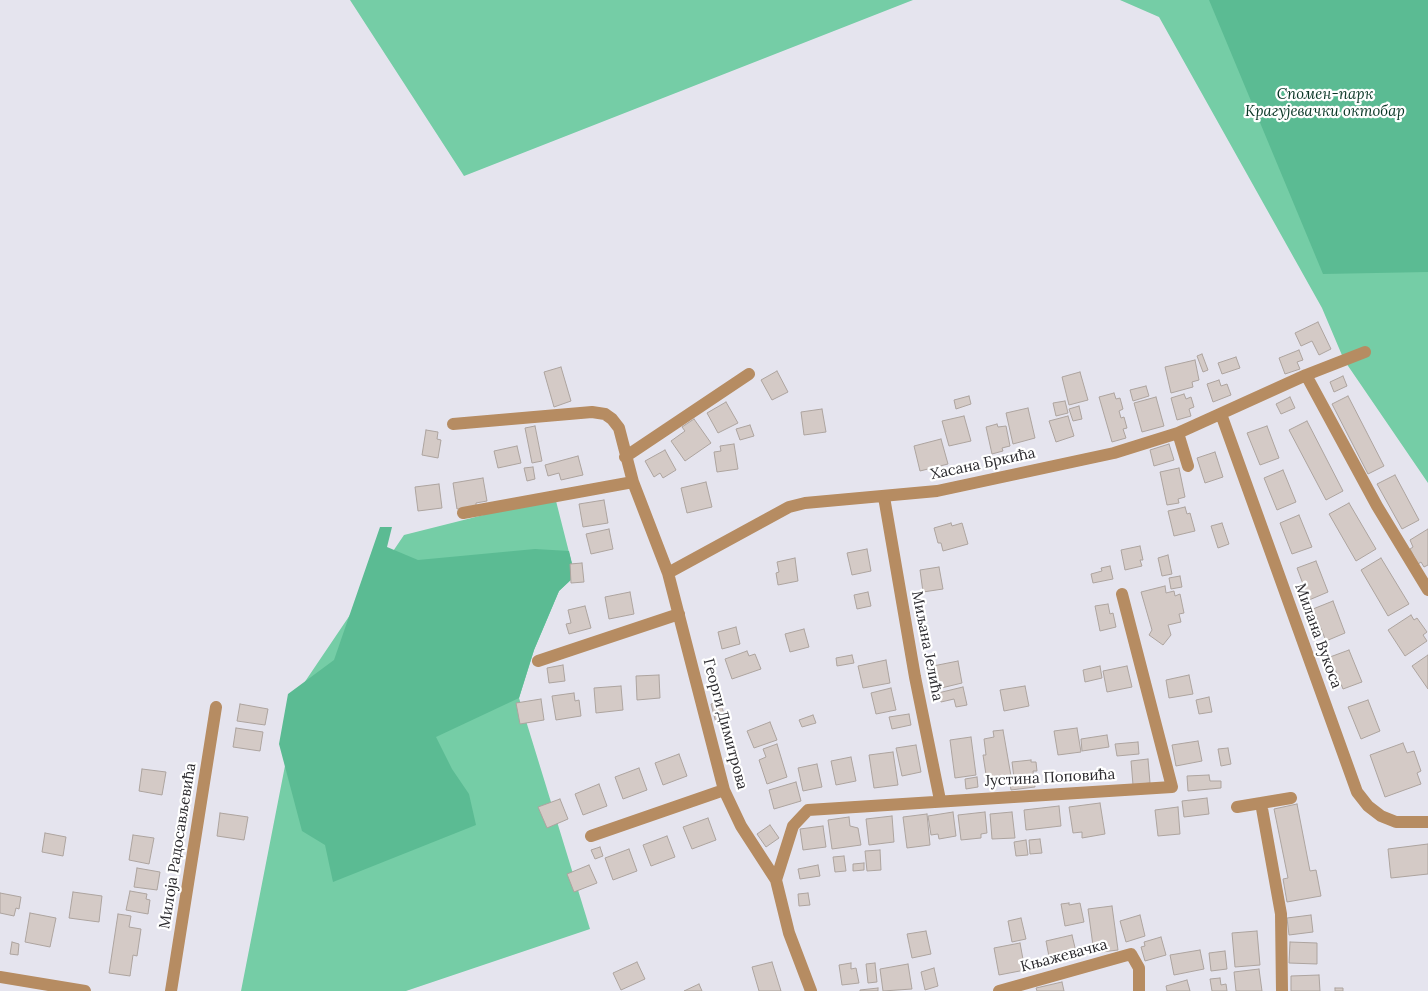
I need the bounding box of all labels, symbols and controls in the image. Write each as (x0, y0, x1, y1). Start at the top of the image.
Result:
park label: Спомен-парк Крагујевачки октобар (1245, 86, 1405, 121)
street label: Хасана Бркића (929, 444, 1037, 484)
street label: Милана Вукоса (1291, 581, 1345, 691)
street label: Миљана Јелића (907, 589, 947, 703)
street label: Георги Димитрова (699, 657, 751, 791)
street label: Милоја Радосављевића (156, 762, 200, 930)
street label: Јустина Поповића (984, 766, 1116, 790)
street label: Књажевачка (1018, 936, 1110, 976)

